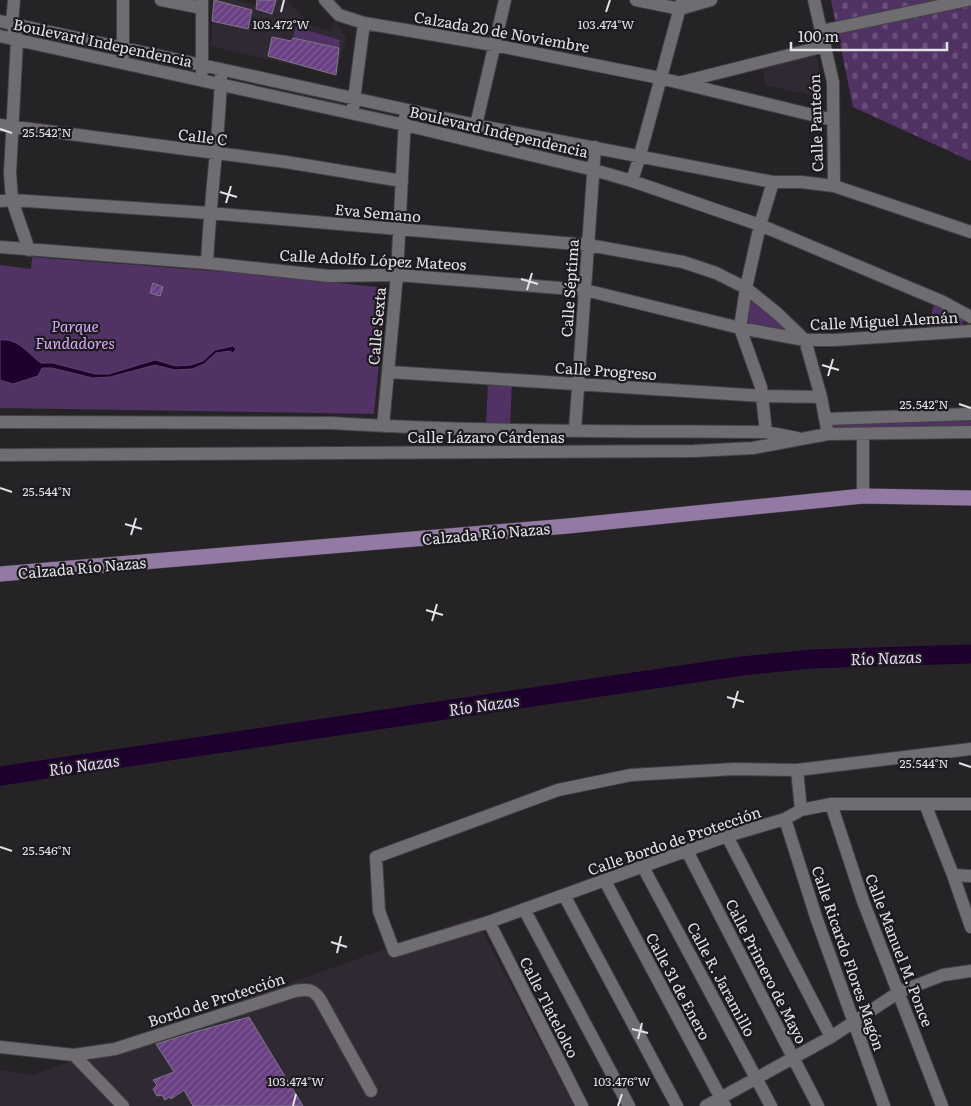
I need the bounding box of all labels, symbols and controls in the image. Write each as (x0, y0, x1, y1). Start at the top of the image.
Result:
street label: Calzada 20 de Noviembre (412, 4, 592, 58)
street label: Boulevard Independencia (11, 12, 196, 72)
text: 103.472°W (252, 15, 310, 33)
text: 103.474°W (578, 15, 634, 33)
scale bar (791, 20, 947, 52)
text: 100 m (798, 24, 839, 47)
street label: Calle Panteón (802, 74, 828, 172)
street label: Boulevard Independencia (407, 99, 591, 163)
street label: Calle C (177, 122, 229, 150)
text: 25.542°N (23, 123, 71, 141)
street label: Eva Semano (334, 197, 422, 227)
street label: Calle Séptima (554, 237, 584, 338)
street label: Calle Adolfo López Mateos (279, 243, 467, 275)
street label: Calle Sexta (361, 285, 391, 366)
street label: Calle Miguel Alemán (809, 305, 959, 335)
park label: Parque Fundadores (35, 314, 115, 354)
street label: Calle Progreso (554, 355, 658, 385)
text: 25.542°N (900, 395, 948, 413)
street label: Calle Lázaro Cárdenas (407, 425, 565, 448)
text: 25.544°N (22, 482, 72, 500)
street label: Calzada Río Nazas (421, 516, 551, 550)
street label: Calzada Río Nazas (17, 550, 147, 584)
water label: Río Nazas (850, 644, 922, 670)
water label: Río Nazas (447, 687, 521, 721)
water label: Río Nazas (47, 747, 121, 781)
text: 25.544°N (899, 754, 949, 772)
street label: Calle Bordo de Protección (584, 799, 764, 881)
text: 25.546°N (22, 841, 72, 859)
street label: Calle Ricardo Flores Magón (806, 862, 892, 1054)
street label: Calle Manuel M. Ponce (860, 870, 940, 1030)
street label: Calle Primero de Mayo (720, 895, 814, 1048)
street label: Calle R. Jaramillo (682, 918, 762, 1041)
street label: Calle 31 de Enero (641, 928, 717, 1044)
street label: Calle Tlatelolco (515, 952, 585, 1062)
street label: Bordo de Protección (144, 966, 288, 1032)
text: 103.474°W (268, 1072, 324, 1090)
text: 103.476°W (593, 1072, 651, 1090)

